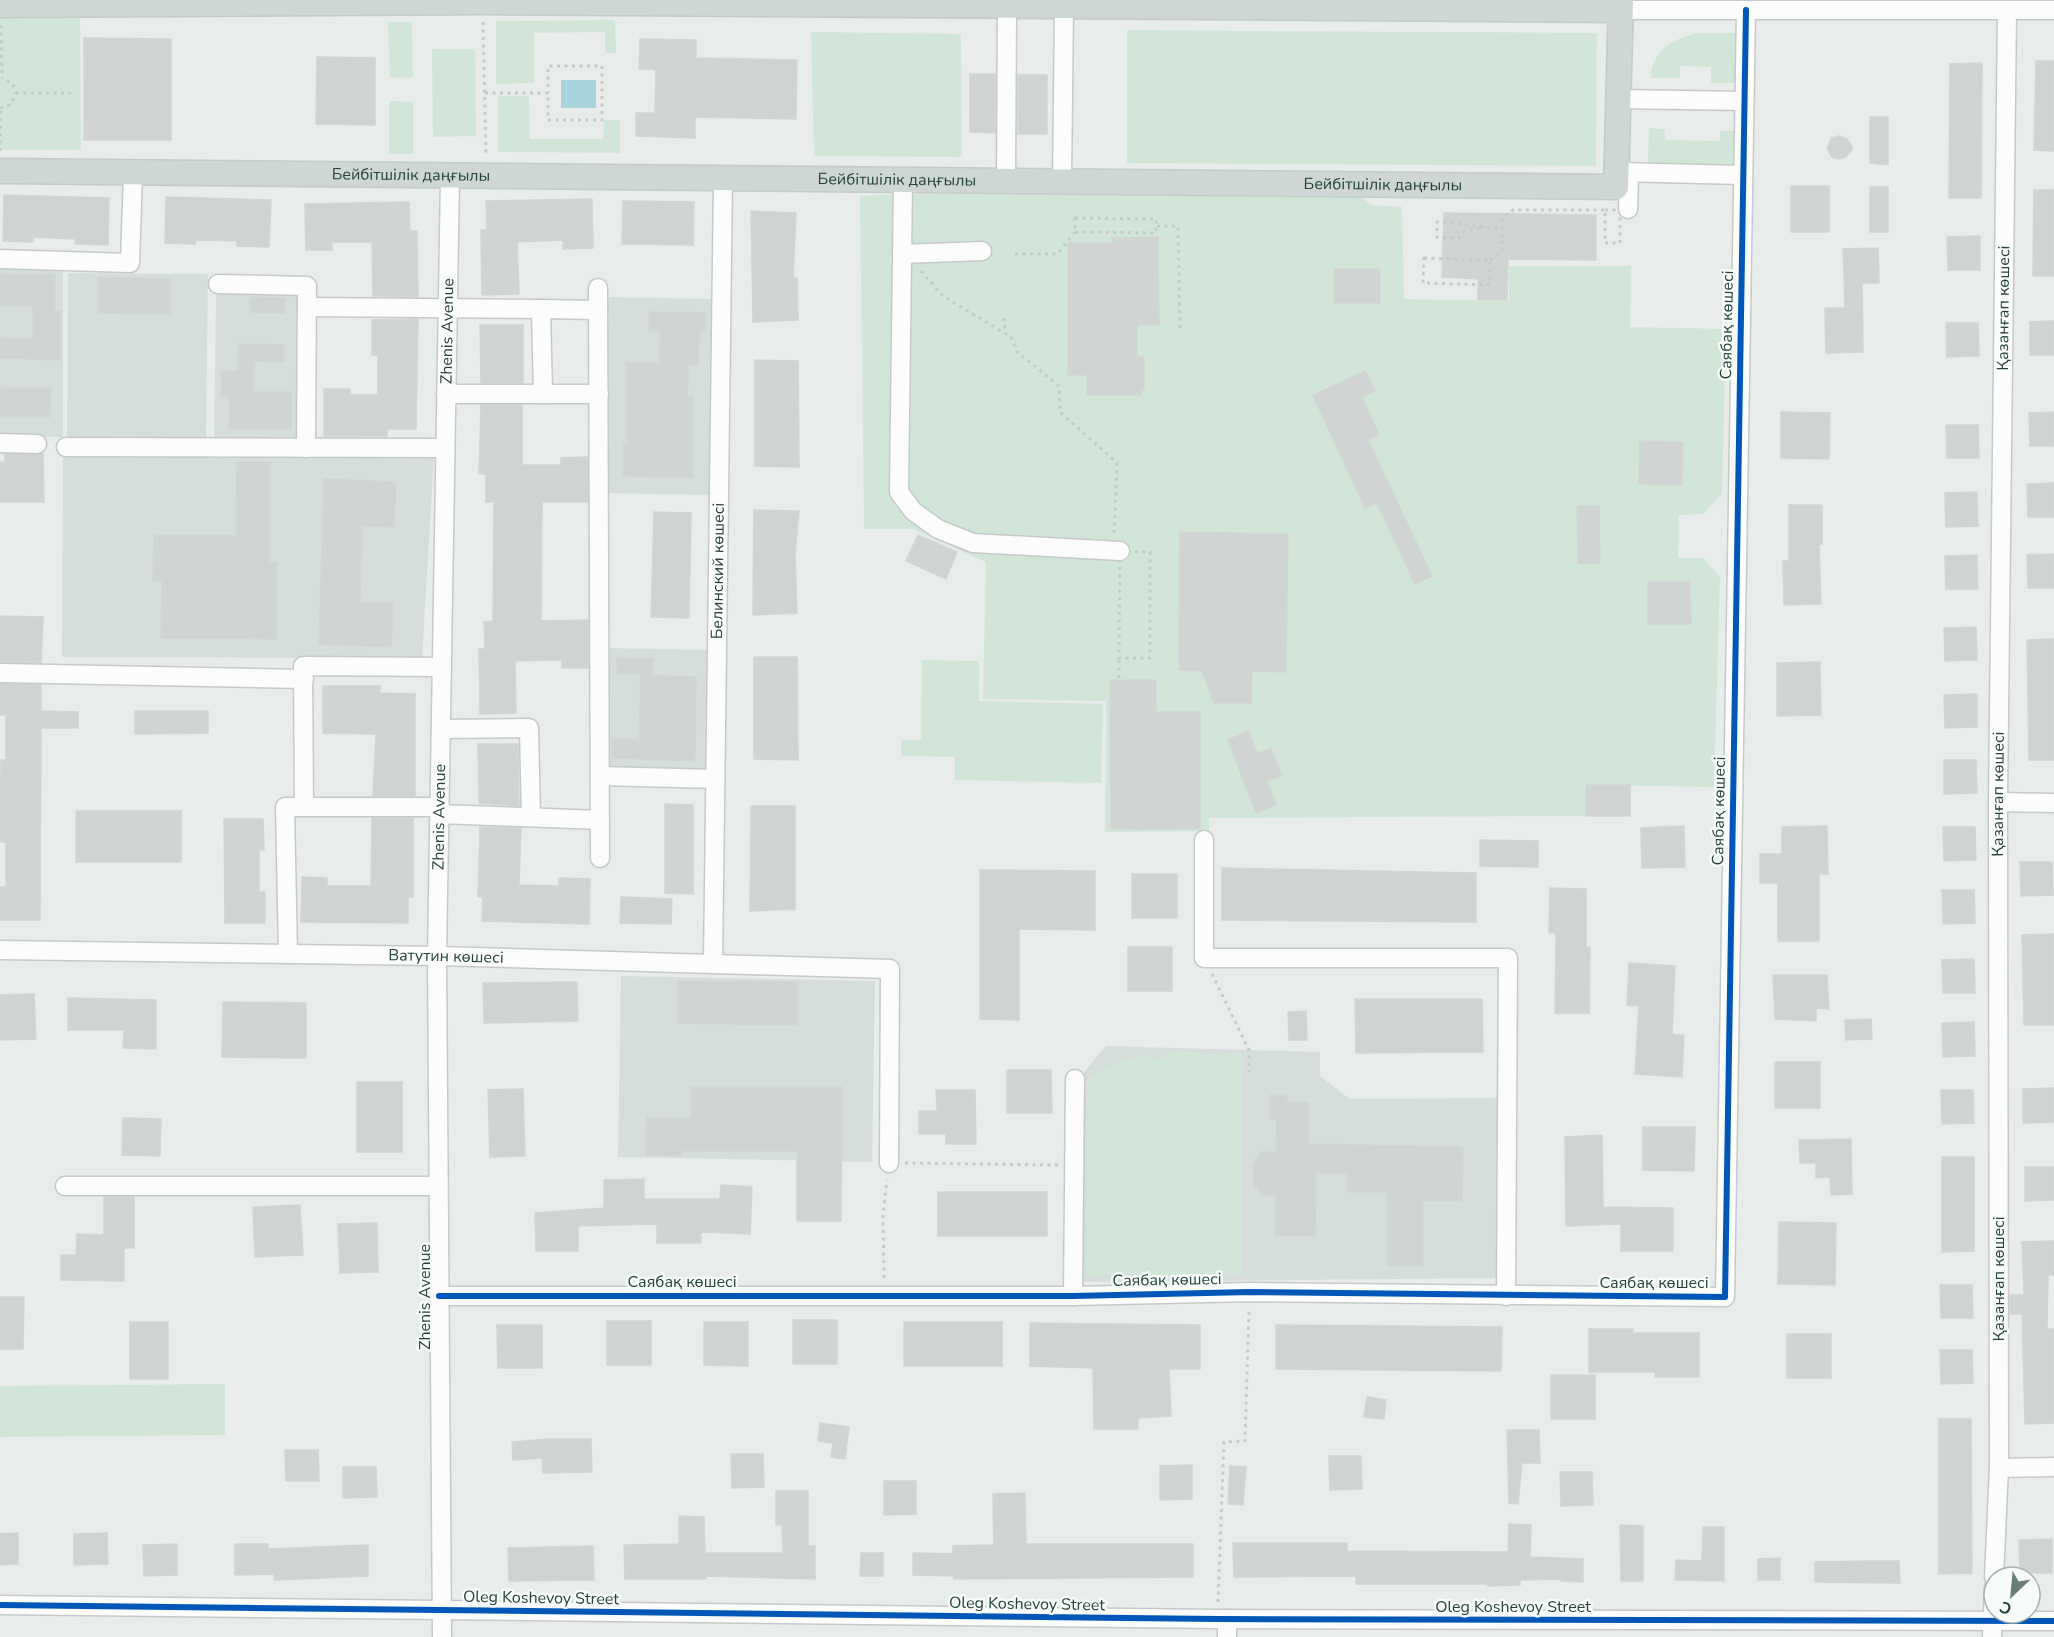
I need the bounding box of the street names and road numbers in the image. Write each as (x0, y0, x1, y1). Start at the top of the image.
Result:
street label: Бейбітшілік даңғылы (332, 163, 490, 187)
street label: Бейбітшілік даңғылы (818, 168, 976, 192)
street label: Бейбітшілік даңғылы (1304, 173, 1462, 196)
street label: Қазанғап көшесі (1992, 245, 2015, 371)
street label: Саябақ көшесі (1715, 270, 1739, 380)
street label: Zhenis Avenue (436, 278, 459, 384)
street label: Белинский көшесі (706, 503, 730, 639)
street label: Қазанғап көшесі (1987, 731, 2010, 857)
street label: Саябақ көшесі (1707, 756, 1731, 866)
street label: Zhenis Avenue (427, 764, 451, 870)
street label: Ватутин көшесі (388, 944, 504, 969)
street label: Қазанғап көшесі (1988, 1216, 2010, 1342)
street label: Zhenis Avenue (414, 1244, 436, 1350)
street label: Саябақ көшесі (1112, 1268, 1222, 1292)
street label: Саябақ көшесі (627, 1271, 737, 1293)
street label: Саябақ көшесі (1599, 1272, 1709, 1294)
street label: Oleg Koshevoy Street (463, 1586, 619, 1610)
street label: Oleg Koshevoy Street (949, 1592, 1105, 1616)
street label: Oleg Koshevoy Street (1435, 1596, 1591, 1618)

